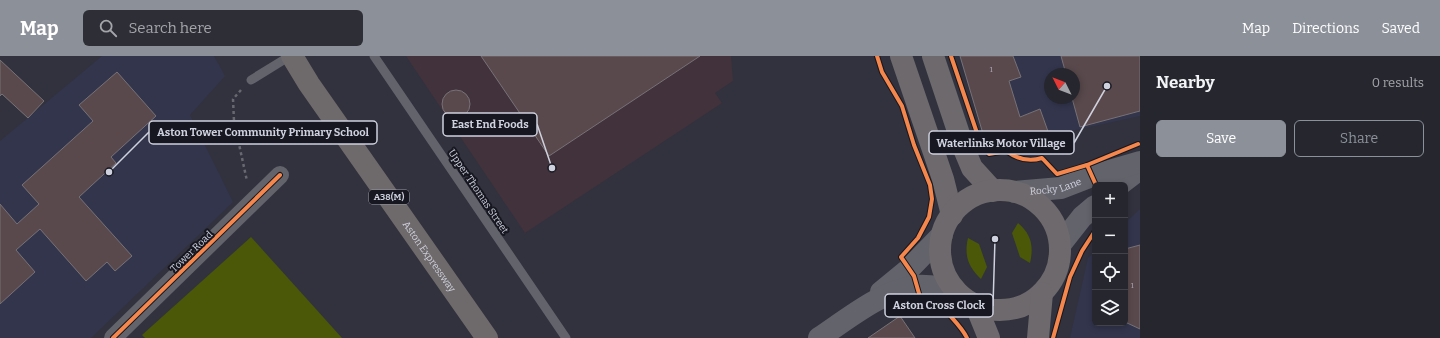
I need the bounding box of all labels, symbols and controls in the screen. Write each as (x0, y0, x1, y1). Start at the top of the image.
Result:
search box (83, 10, 363, 46)
text: Map (20, 17, 59, 40)
icon: search (97, 17, 119, 39)
text: Search here (129, 19, 212, 37)
text: Map (1242, 20, 1270, 37)
text: Directions (1292, 20, 1360, 37)
text: Saved (1382, 20, 1420, 37)
house number: 1 (989, 65, 993, 74)
north arrow (1044, 68, 1080, 104)
text: Nearby (1156, 72, 1215, 93)
text: 0 results (1372, 75, 1424, 90)
callout: East End Foods (443, 113, 537, 136)
text: East End Foods (451, 118, 529, 131)
button: Save (1156, 120, 1286, 157)
button: Share (1294, 120, 1424, 157)
callout: Aston Tower Community Primary School (149, 121, 377, 144)
text: Aston Tower Community Primary School (157, 126, 370, 139)
callout: Waterlinks Motor Village (929, 131, 1074, 154)
text: Waterlinks Motor Village (936, 137, 1066, 150)
street label: Upper Thomas Street (446, 147, 511, 236)
street label: Rocky Lane (1029, 176, 1083, 198)
map controls (1092, 182, 1128, 326)
button: + (1092, 182, 1128, 218)
road number: A38(M) (369, 190, 409, 204)
button: − (1092, 218, 1128, 254)
street label: Aston Expressway (400, 219, 458, 295)
street label: Tower Road (168, 229, 215, 275)
button: locate (1092, 254, 1128, 290)
house number: 1 (1130, 281, 1134, 290)
button: layers (1092, 290, 1128, 326)
callout: Aston Cross Clock (885, 294, 993, 317)
text: Aston Cross Clock (893, 299, 986, 312)

